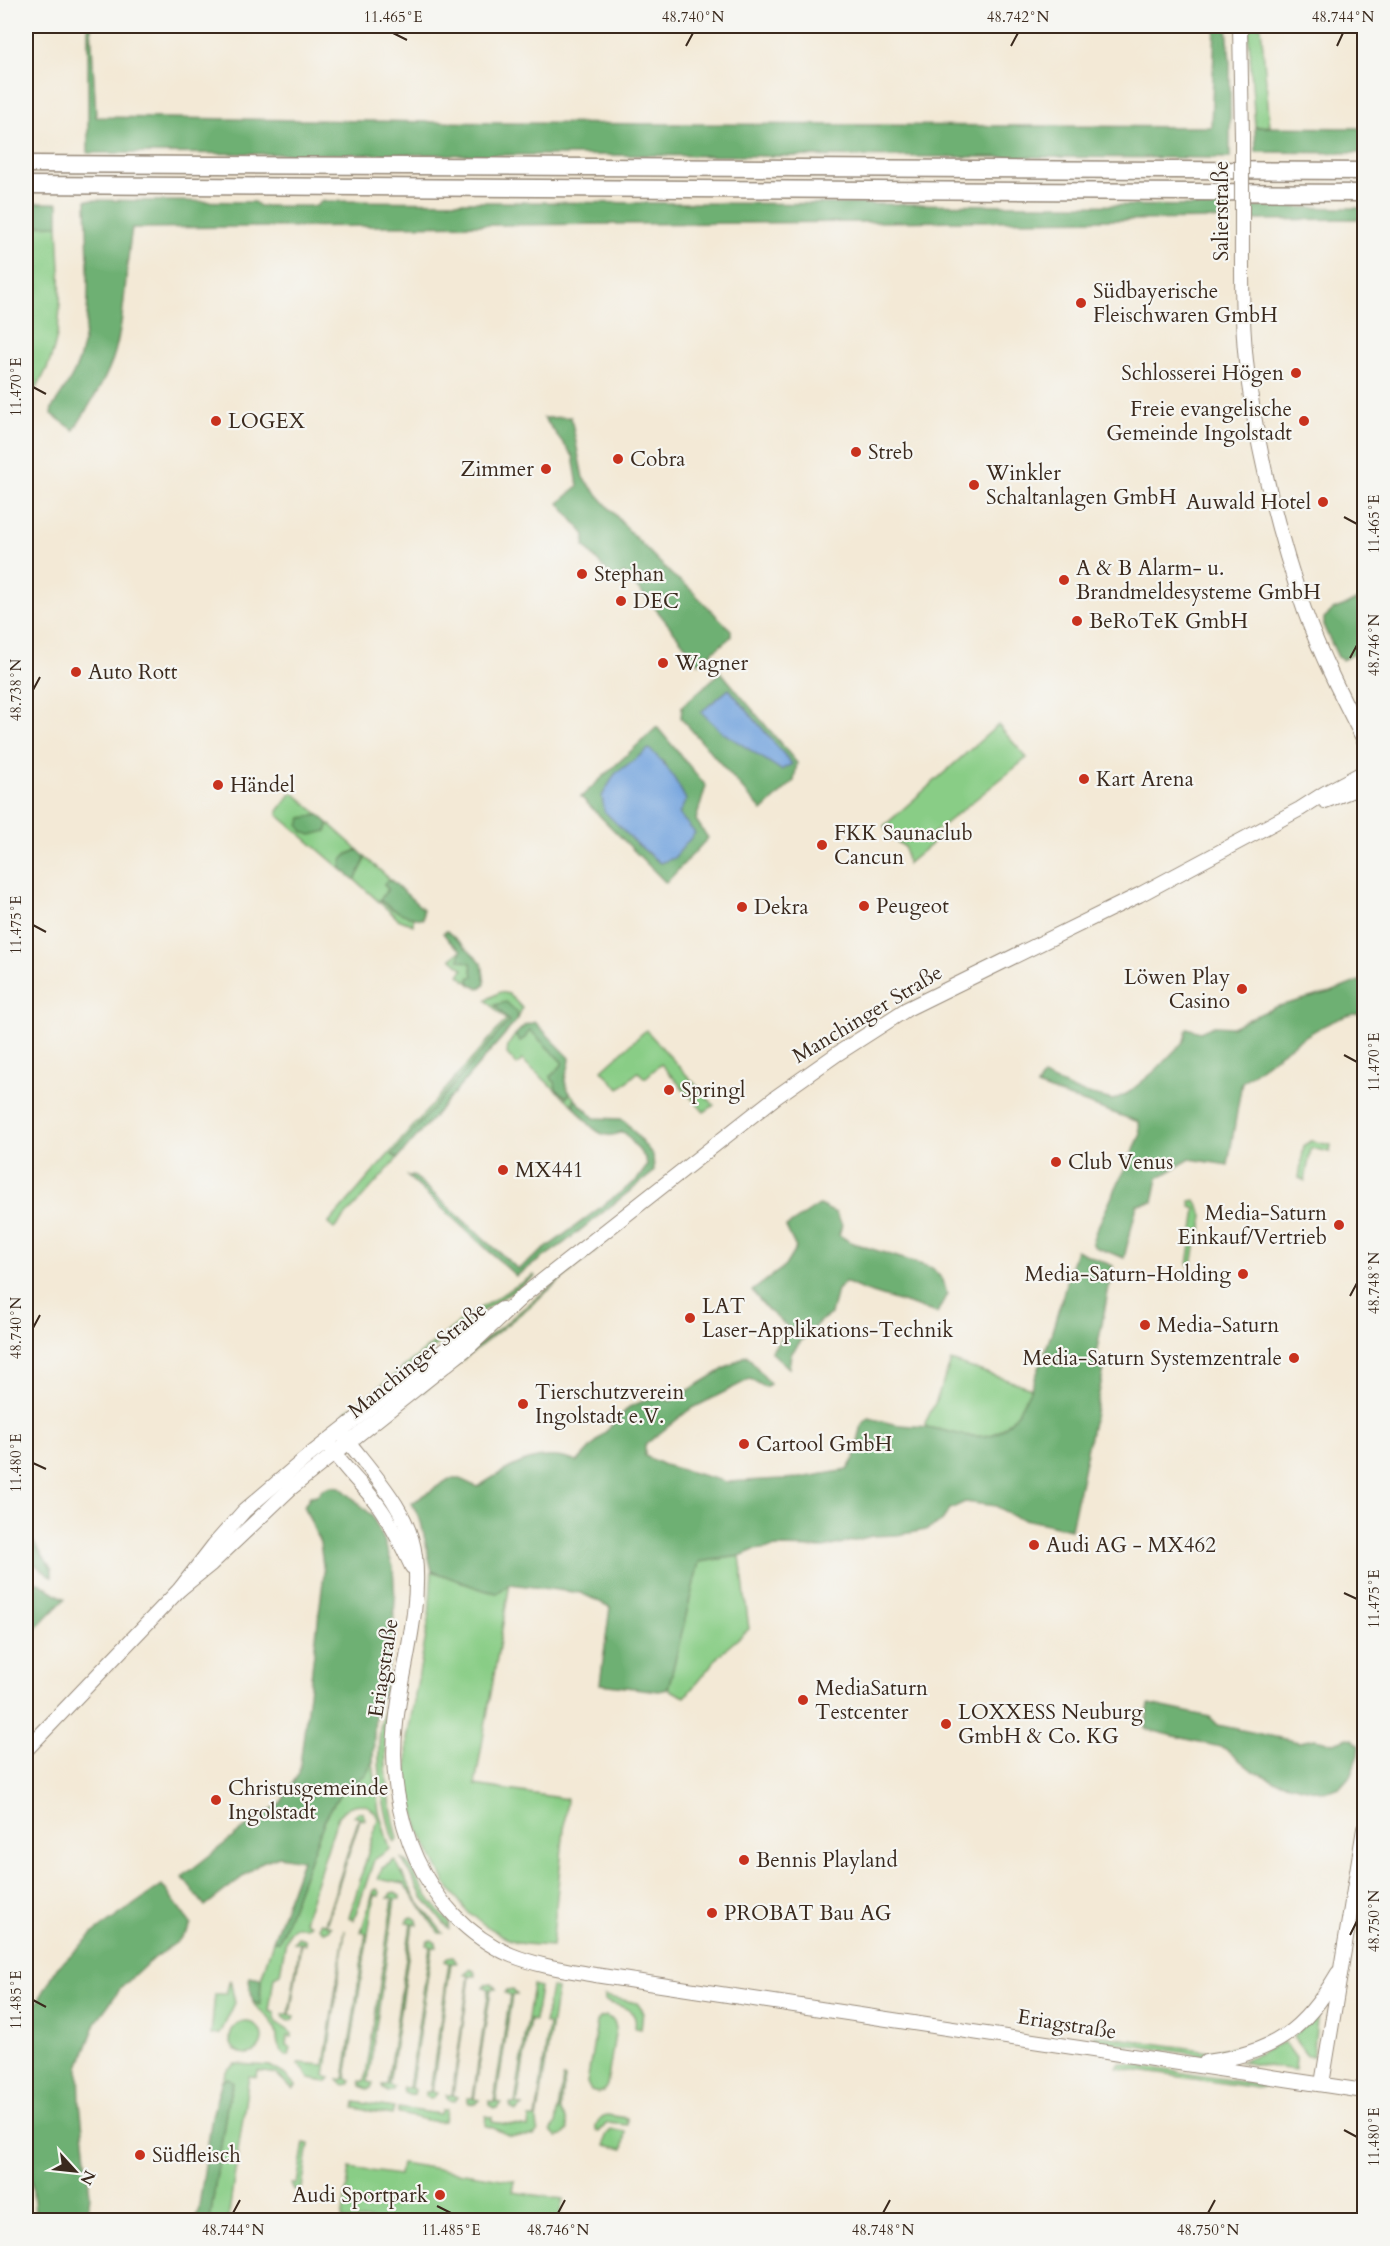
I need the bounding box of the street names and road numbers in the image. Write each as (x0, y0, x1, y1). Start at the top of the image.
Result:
street label: Salierstraße (1207, 161, 1236, 261)
street label: Manchinger Straße (787, 958, 948, 1071)
street label: Manchinger Straße (342, 1296, 493, 1425)
street label: Eriagstraße (361, 1617, 406, 1720)
street label: Eriagstraße (1015, 2002, 1118, 2047)

